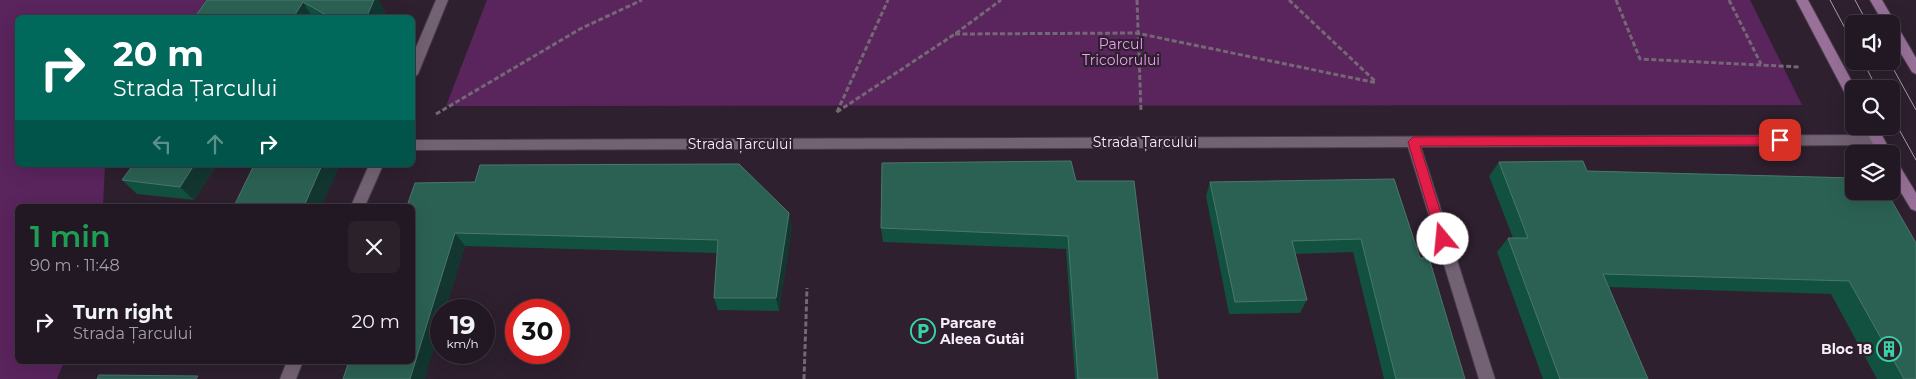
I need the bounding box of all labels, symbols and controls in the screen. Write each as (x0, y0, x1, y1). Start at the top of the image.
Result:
map controls (1845, 15, 1900, 200)
button: sound (1845, 15, 1900, 70)
text: 20 m (113, 32, 204, 75)
icon: right (30, 35, 95, 100)
park label: Parcul Tricolorului (1082, 35, 1160, 69)
text: Strada Țarcului (113, 75, 277, 102)
button: search (1845, 80, 1900, 135)
pin (1759, 119, 1801, 161)
icon: arrive (1766, 126, 1794, 154)
icon: left (148, 130, 176, 158)
icon: ahead (201, 130, 229, 158)
icon: right (254, 130, 282, 158)
street label: Strada Țarcului (1093, 133, 1197, 152)
street label: Strada Țarcului (688, 135, 792, 154)
button: layers (1845, 145, 1900, 200)
position arrow (1416, 212, 1468, 264)
text: 1 min (30, 218, 111, 255)
button: close (348, 221, 400, 273)
text: 90 m · 11:48 (30, 256, 120, 275)
speed limit sign: 30 (505, 299, 570, 364)
text: Turn right (73, 301, 173, 324)
icon: right (30, 308, 58, 336)
text: 20 m (352, 310, 400, 333)
text: 19 (450, 310, 475, 340)
place label: Parcare Aleea Gutâi (939, 314, 1024, 348)
parking icon: Parcare Aleea Gutâi (910, 318, 936, 344)
text: Strada Țarcului (73, 324, 193, 343)
text: km/h (446, 336, 479, 351)
building icon: Bloc 18 (1876, 336, 1902, 362)
place label: Bloc 18 (1821, 340, 1872, 358)

